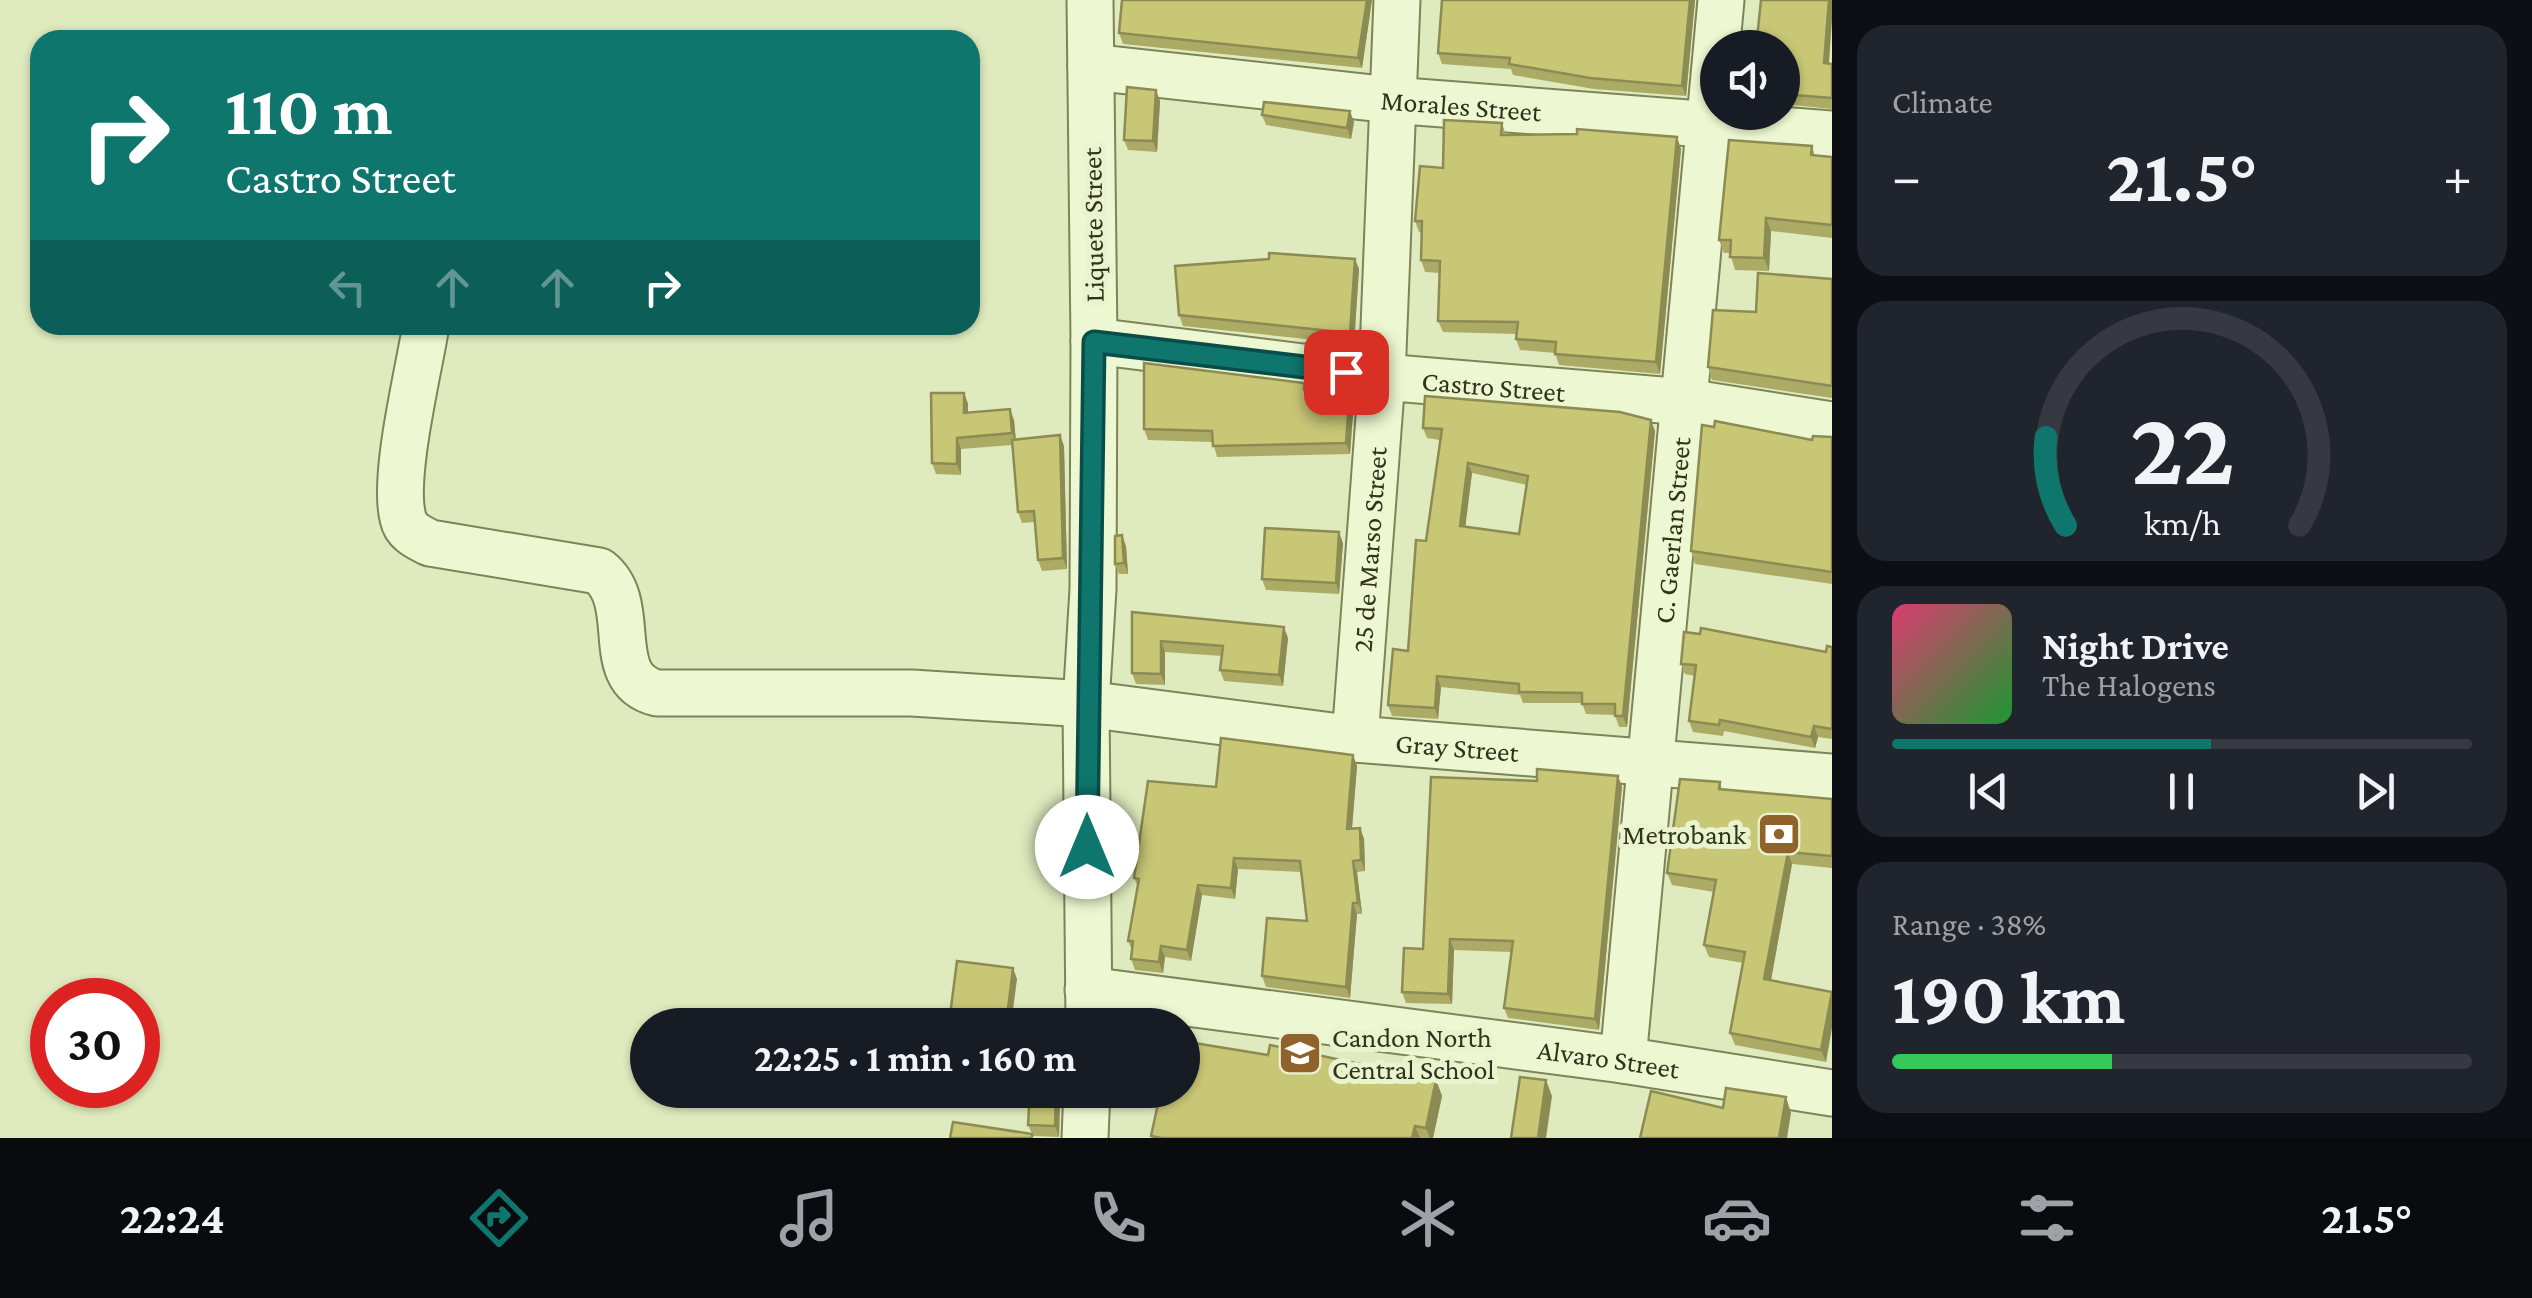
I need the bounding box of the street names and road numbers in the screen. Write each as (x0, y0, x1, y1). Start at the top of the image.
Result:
street label: Morales Street (1379, 84, 1543, 127)
street label: Liquete Street (1076, 147, 1110, 303)
street label: Castro Street (1420, 365, 1567, 408)
street label: C. Gaerlan Street (1648, 435, 1696, 625)
street label: 25 de Marso Street (1346, 445, 1392, 653)
street label: Gray Street (1394, 727, 1521, 768)
street label: Alvaro Street (1536, 1033, 1682, 1084)

